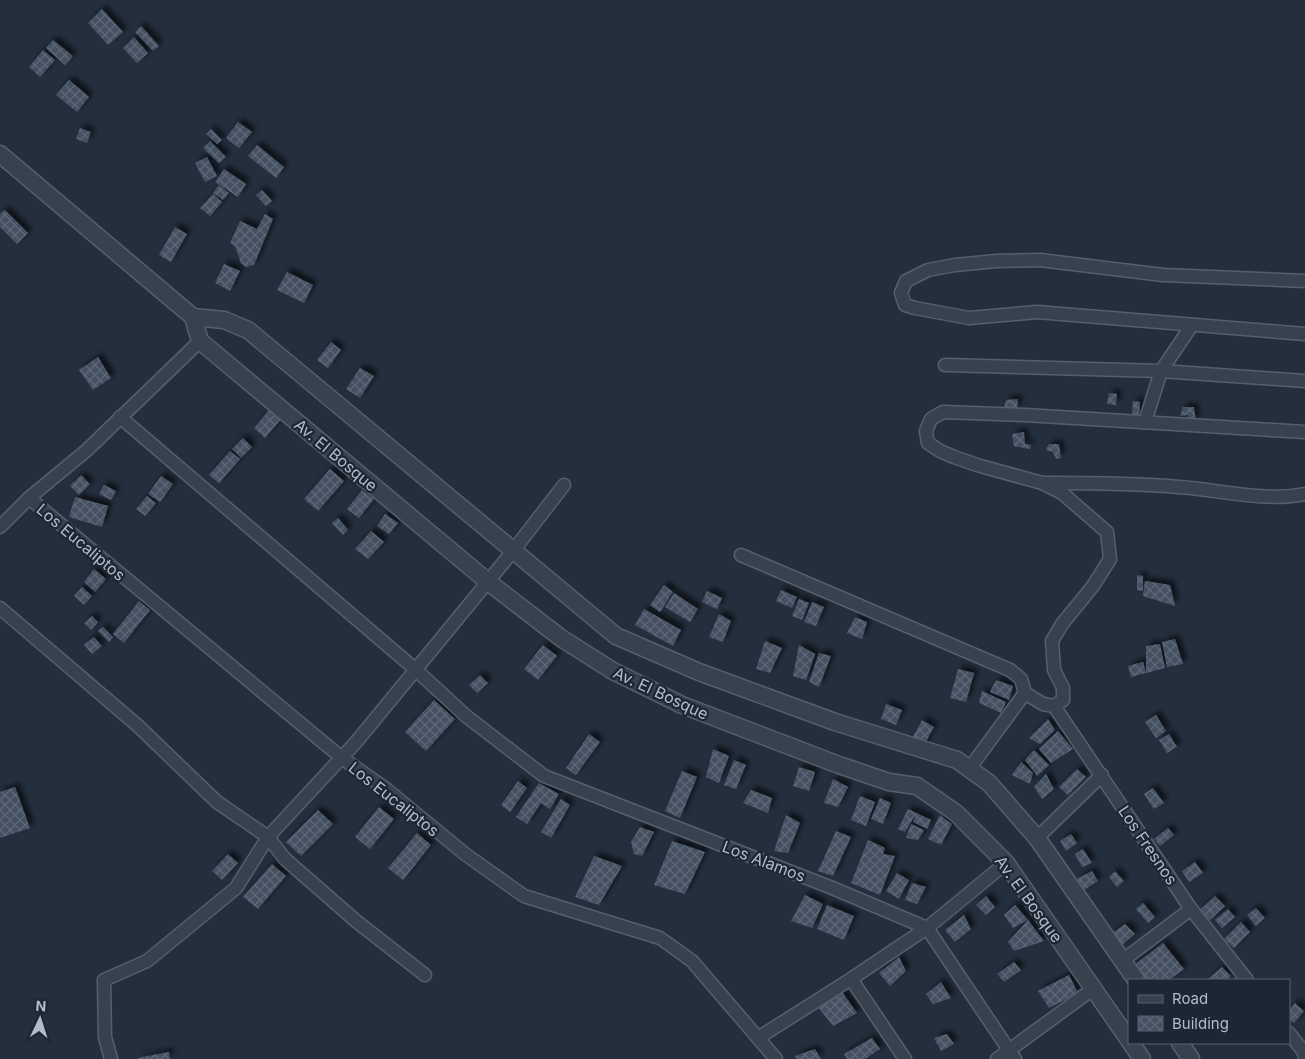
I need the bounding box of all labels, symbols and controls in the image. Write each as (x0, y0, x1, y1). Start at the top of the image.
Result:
street label: Av. El Bosque (290, 414, 382, 496)
street label: Los Eucaliptos (33, 499, 129, 585)
street label: Av. El Bosque (610, 662, 712, 724)
street label: Los Eucaliptos (345, 757, 443, 841)
street label: Los Fresnos (1114, 801, 1182, 889)
street label: Los Alamos (720, 836, 808, 886)
street label: Av. El Bosque (991, 852, 1067, 946)
legend (1128, 979, 1290, 1044)
text: Road (1172, 989, 1208, 1008)
north arrow (15, 994, 65, 1044)
text: N (35, 997, 47, 1014)
text: Building (1172, 1014, 1229, 1033)

